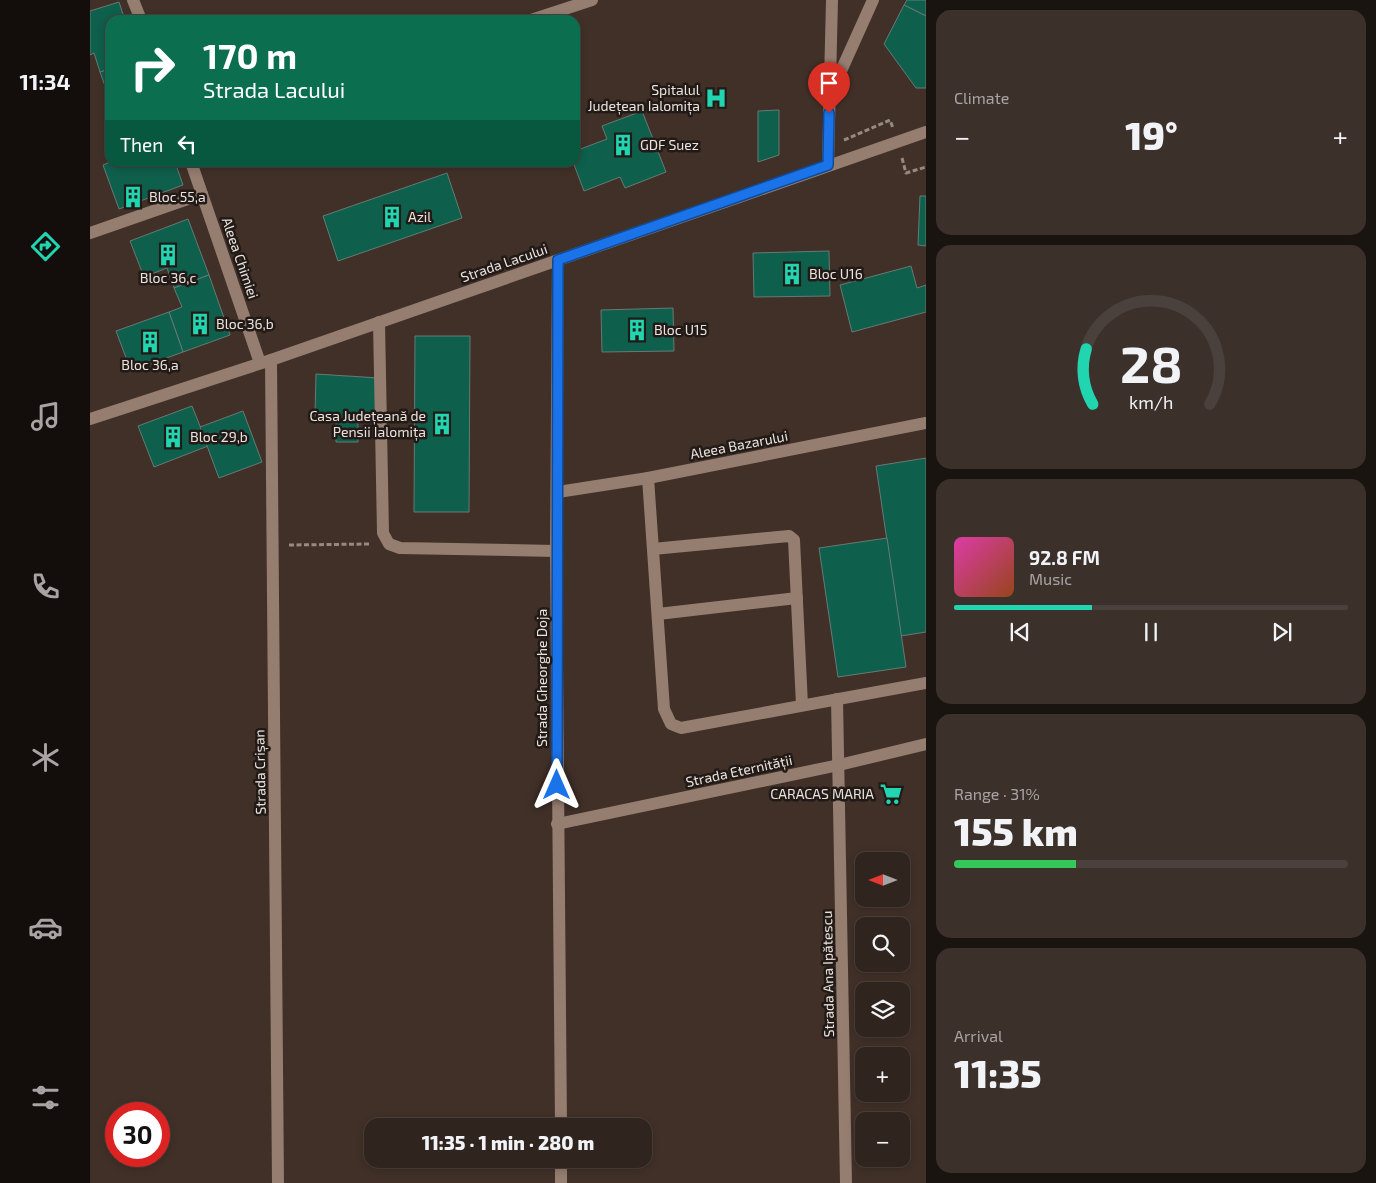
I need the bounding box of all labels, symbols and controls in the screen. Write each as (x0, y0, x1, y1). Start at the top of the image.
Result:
text: 170 m (203, 34, 297, 76)
icon: right (120, 35, 185, 100)
pin (808, 62, 850, 113)
text: 11:34 (19, 68, 71, 94)
icon: arrive (815, 69, 843, 97)
text: Strada Lacului (203, 76, 345, 102)
place label: Spitalul Județean Ialomița (588, 81, 701, 115)
hospital icon: Spitalul Județean Ialomița (703, 85, 729, 111)
text: Climate (954, 88, 1009, 107)
text: 19° (1125, 112, 1178, 158)
text: − (954, 119, 970, 153)
text: + (1333, 119, 1348, 153)
icon: left (173, 130, 201, 158)
building icon: GDF Suez (610, 132, 636, 158)
text: Then (120, 133, 163, 156)
place label: GDF Suez (640, 136, 699, 153)
building icon: Bloc 55,a (120, 184, 146, 210)
place label: Bloc 55,a (149, 188, 206, 205)
building icon: Azil (379, 204, 405, 230)
place label: Azil (408, 208, 432, 225)
street label: Aleea Chimiei (219, 215, 262, 301)
icon: directions (28, 229, 63, 264)
street label: Strada Lacului (458, 240, 549, 285)
building icon: Bloc 36,c (155, 242, 181, 268)
building icon: Bloc U16 (779, 261, 805, 287)
place label: Bloc U16 (809, 265, 863, 282)
place label: Bloc 36,c (140, 269, 196, 286)
building icon: Bloc 36,b (187, 311, 213, 337)
place label: Bloc 36,b (216, 315, 274, 332)
building icon: Bloc U15 (624, 317, 650, 343)
place label: Bloc U15 (654, 321, 707, 338)
building icon: Bloc 36,a (137, 329, 163, 355)
text: 28 (1120, 331, 1182, 393)
place label: Bloc 36,a (121, 356, 179, 373)
text: km/h (1129, 391, 1173, 413)
icon: music (28, 399, 63, 434)
place label: Casa Județeană de Pensii Ialomița (309, 407, 426, 441)
building icon: Casa Județeană de Pensii Ialomița (429, 411, 455, 437)
building icon: Bloc 29,b (160, 424, 186, 450)
street label: Aleea Bazarului (689, 427, 789, 462)
place label: Bloc 29,b (190, 428, 248, 445)
text: 92.8 FM (1029, 546, 1100, 569)
icon: phone (28, 569, 63, 604)
text: Music (1029, 569, 1072, 588)
street label: Strada Gheorghe Doja (533, 609, 550, 747)
icon: previous (1006, 618, 1034, 646)
icon: pause (1137, 618, 1165, 646)
icon: next (1268, 618, 1296, 646)
street label: Strada Crișan (250, 729, 270, 815)
icon: climate (28, 740, 63, 775)
street label: Strada Eternității (684, 751, 794, 791)
position arrow (530, 758, 582, 810)
supermarket icon: CARACAS MARIA (878, 781, 904, 807)
text: Range · 31% (954, 784, 1040, 803)
place label: CARACAS MARIA (770, 785, 874, 802)
text: 155 km (954, 808, 1078, 854)
north arrow (855, 852, 910, 908)
map controls (855, 852, 910, 1167)
icon: car (28, 910, 63, 945)
street label: Strada Ana Ipătescu (818, 910, 837, 1038)
button: search (855, 917, 910, 972)
button: layers (855, 982, 910, 1037)
text: Arrival (954, 1026, 1003, 1045)
button: + (855, 1047, 910, 1102)
text: 11:35 (954, 1050, 1042, 1096)
icon: filters (28, 1080, 63, 1115)
speed limit sign: 30 (105, 1102, 170, 1167)
button: − (855, 1112, 910, 1167)
text: 11:35 · 1 min · 280 m (422, 1131, 594, 1154)

